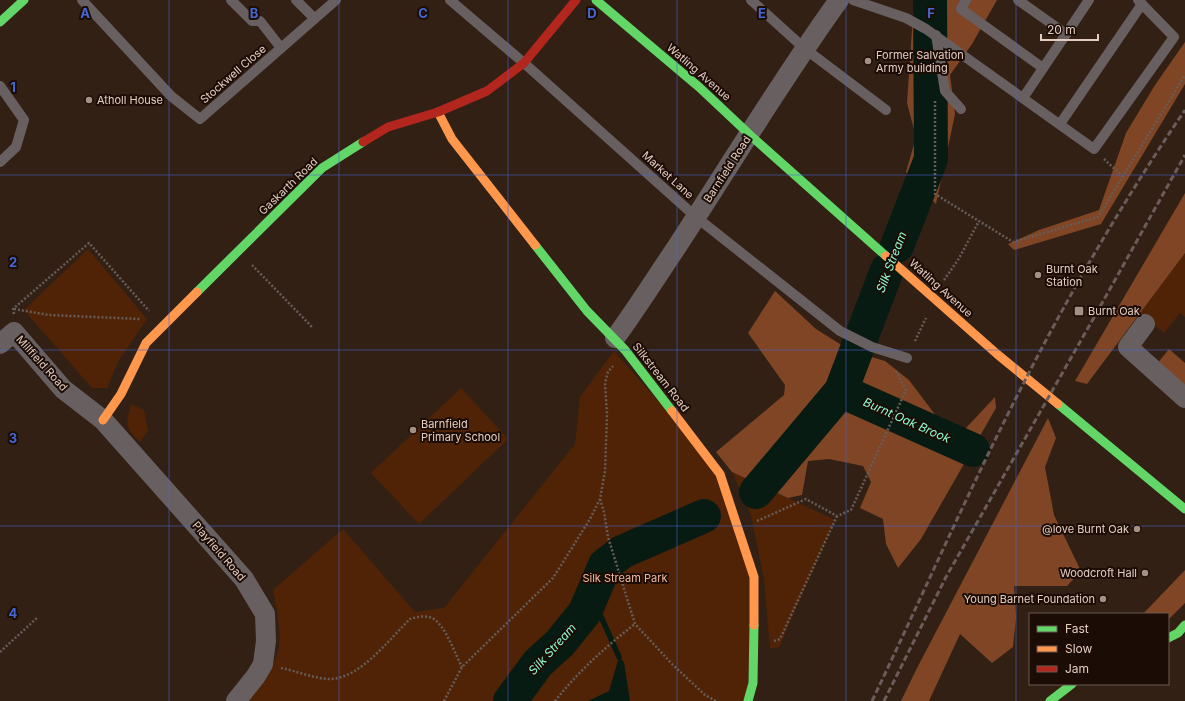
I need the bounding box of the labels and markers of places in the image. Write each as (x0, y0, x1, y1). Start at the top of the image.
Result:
place label: Former Salvation Army building (876, 48, 964, 75)
marker: Former Salvation Army building (863, 56, 873, 66)
place label: Atholl House (97, 93, 163, 107)
marker: Atholl House (84, 95, 94, 105)
place label: Burnt Oak Station (1046, 262, 1098, 289)
marker: Burnt Oak Station (1033, 270, 1043, 280)
place label: Burnt Oak (1088, 304, 1140, 318)
marker: Burnt Oak (1073, 305, 1085, 317)
place label: Barnfield Primary School (421, 417, 500, 444)
marker: Barnfield Primary School (408, 425, 418, 435)
place label: @love Burnt Oak (1042, 522, 1129, 536)
marker: @love Burnt Oak (1132, 524, 1142, 534)
place label: Woodcroft Hall (1060, 566, 1137, 580)
marker: Woodcroft Hall (1140, 568, 1150, 578)
place label: Young Barnet Foundation (964, 592, 1095, 606)
marker: Young Barnet Foundation (1098, 594, 1108, 604)

